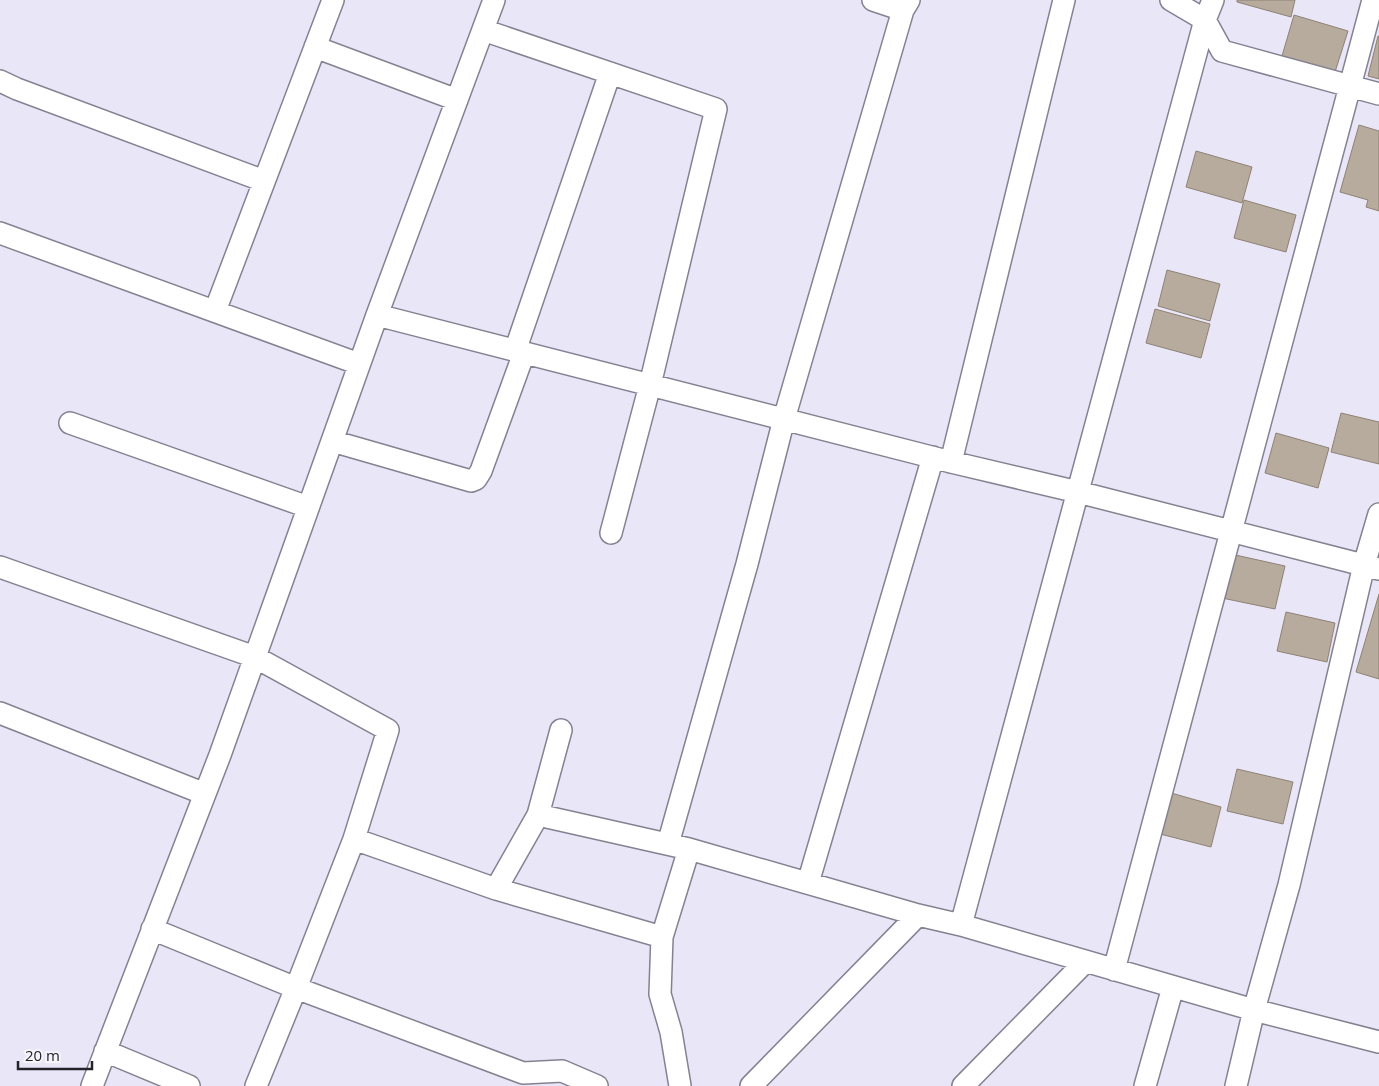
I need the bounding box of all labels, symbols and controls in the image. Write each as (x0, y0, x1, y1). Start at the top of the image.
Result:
scale bar (18, 1038, 91, 1070)
text: 20 m (25, 1045, 60, 1065)

